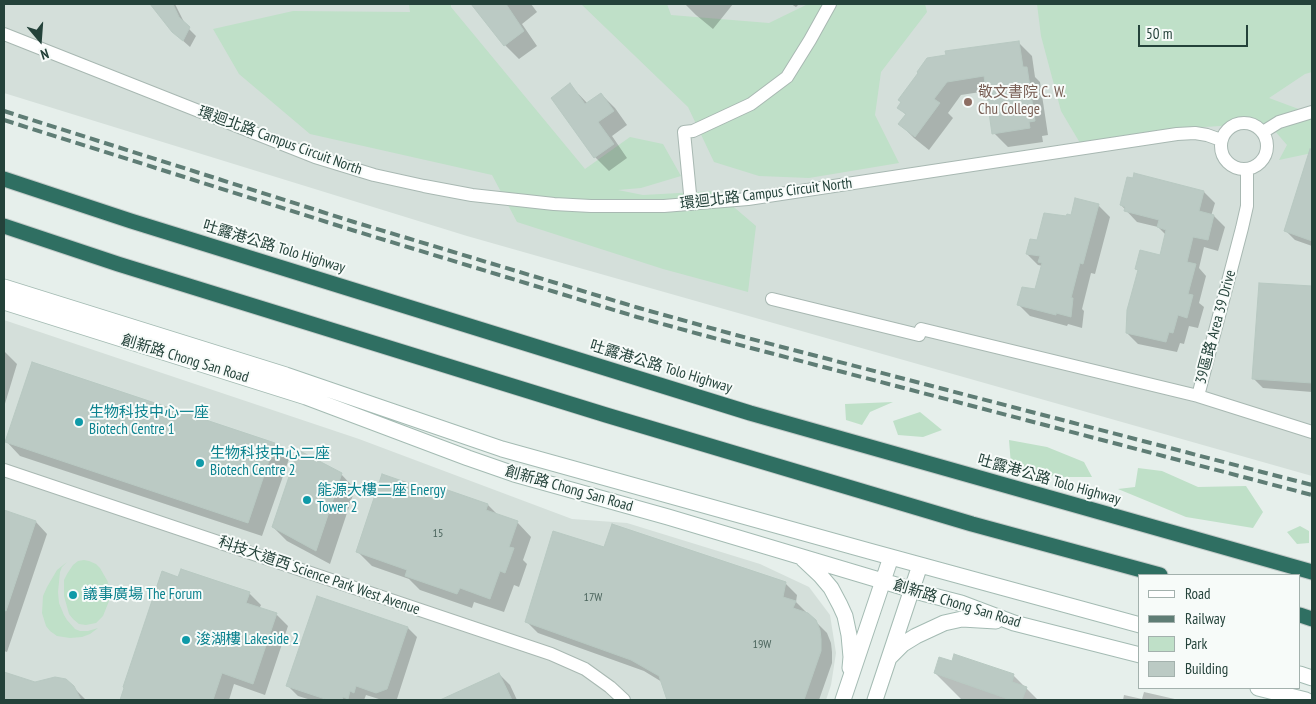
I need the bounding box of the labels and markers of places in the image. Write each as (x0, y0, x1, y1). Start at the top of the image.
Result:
place label: 敬文書院 C. W. Chu College (978, 84, 1066, 119)
marker: 敬文書院 C. W. Chu College (962, 96, 974, 108)
place label: 生物科技中心一座 Biotech Centre 1 (89, 404, 209, 439)
marker: 生物科技中心一座 Biotech Centre 1 (73, 416, 85, 428)
place label: 生物科技中心二座 Biotech Centre 2 (210, 445, 330, 480)
marker: 生物科技中心二座 Biotech Centre 2 (194, 457, 206, 469)
place label: 能源大樓二座 Energy Tower 2 (317, 482, 446, 517)
marker: 能源大樓二座 Energy Tower 2 (301, 494, 313, 506)
place label: 議事廣場 The Forum (83, 586, 202, 604)
marker: 議事廣場 The Forum (67, 589, 79, 601)
place label: 浚湖樓 Lakeside 2 (196, 631, 299, 649)
marker: 浚湖樓 Lakeside 2 (180, 634, 192, 646)

